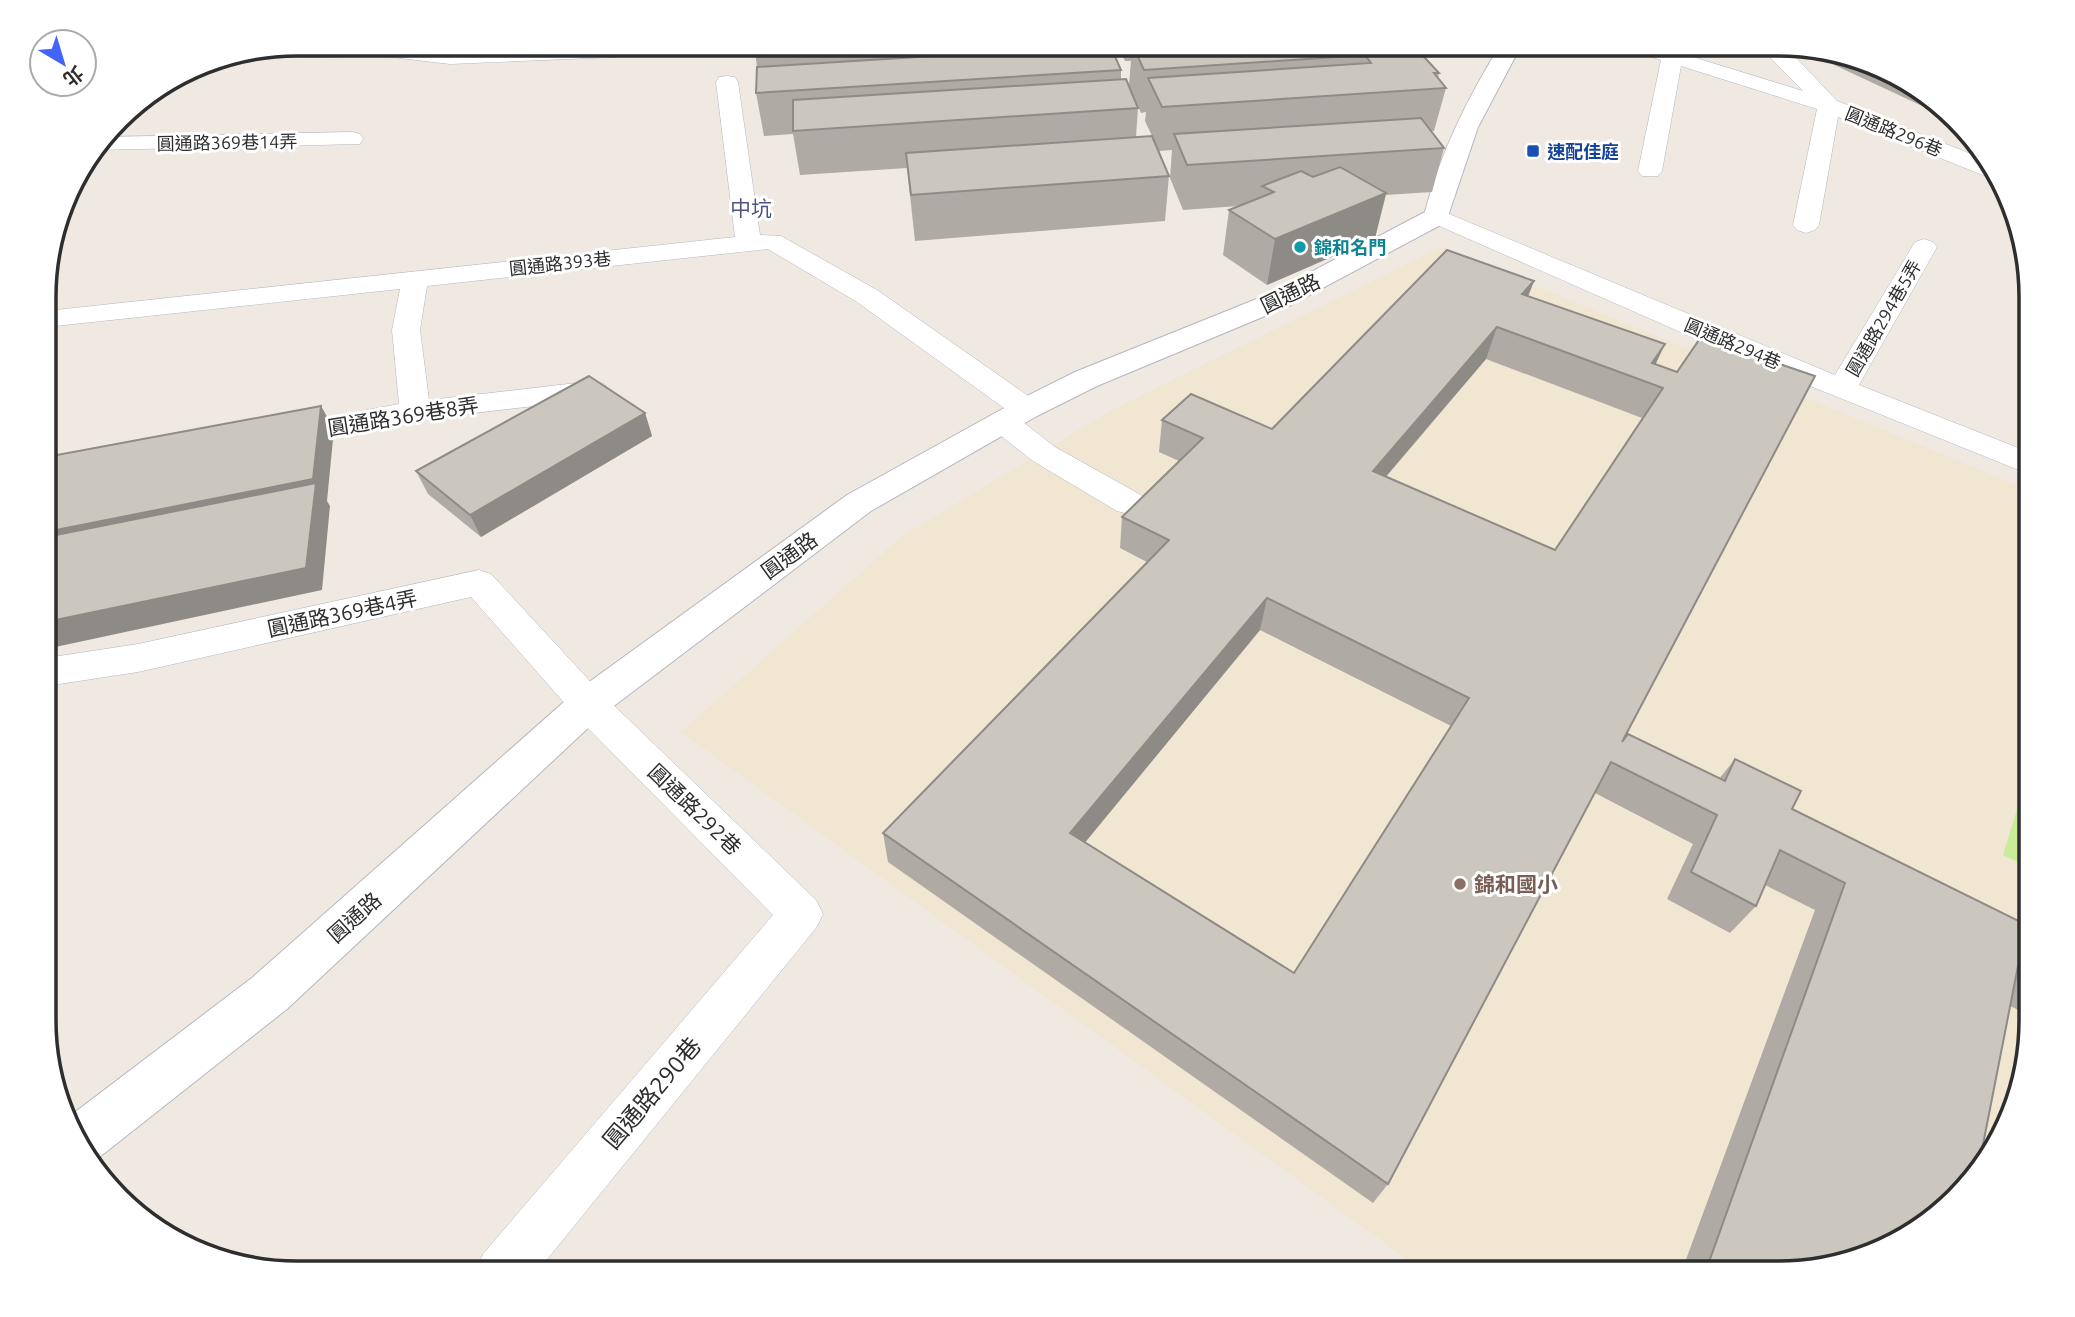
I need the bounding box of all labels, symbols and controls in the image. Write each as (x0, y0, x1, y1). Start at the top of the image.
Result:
north arrow (28, 28, 98, 98)
text: 北 (59, 62, 88, 91)
street label: 圓通路296巷 (1843, 103, 1945, 159)
street label: 圓通路369巷14弄 (156, 131, 298, 153)
place label: 速配佳庭 (1547, 141, 1619, 161)
marker: 速配佳庭 (1525, 143, 1541, 159)
district label: 中坑 (730, 196, 772, 220)
place label: 錦和名門 (1314, 237, 1386, 257)
marker: 錦和名門 (1292, 239, 1308, 255)
street label: 圓通路393巷 (508, 248, 612, 278)
street label: 圓通路294巷5弄 (1842, 256, 1924, 380)
street label: 圓通路 (1256, 268, 1324, 318)
street label: 圓通路294巷 (1682, 314, 1784, 372)
street label: 圓通路369巷8弄 (326, 392, 480, 440)
street label: 圓通路 (756, 527, 822, 583)
street label: 圓通路369巷4弄 (265, 585, 419, 641)
street label: 圓通路292巷 (644, 759, 746, 859)
place label: 錦和國小 (1474, 872, 1558, 896)
marker: 錦和國小 (1452, 876, 1468, 892)
street label: 圓通路 (323, 887, 385, 947)
street label: 圓通路290巷 (598, 1032, 706, 1154)

